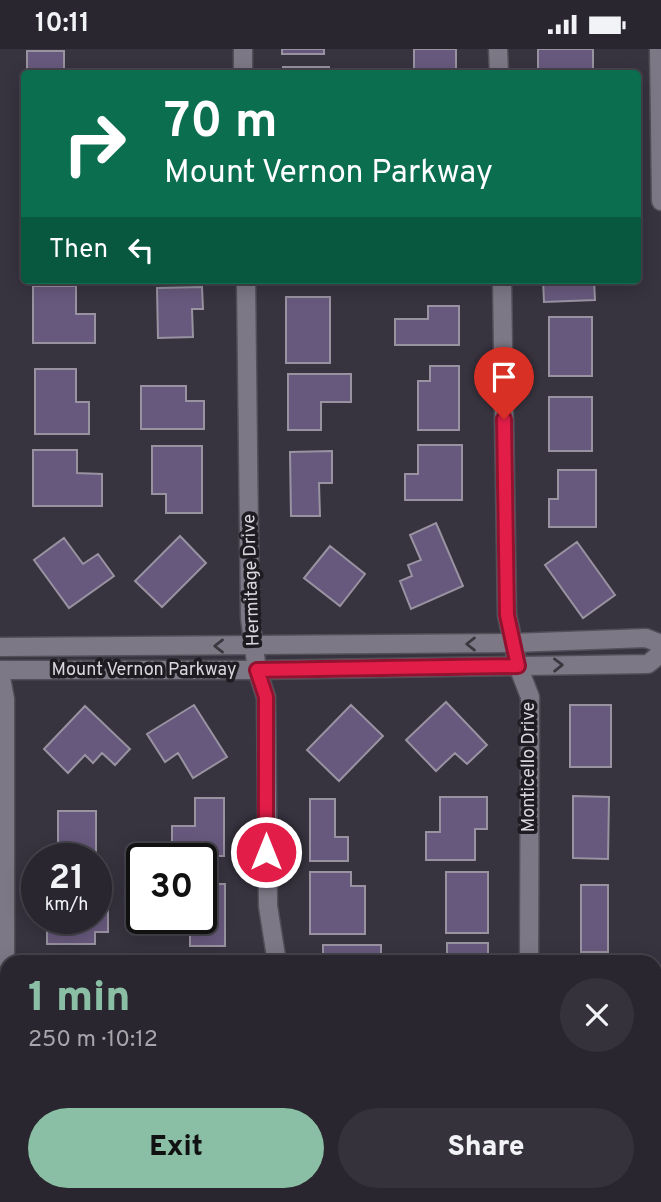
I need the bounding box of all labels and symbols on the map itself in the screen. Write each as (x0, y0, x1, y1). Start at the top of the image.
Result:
pin (474, 347, 534, 419)
street label: Hermitage Drive (238, 514, 266, 646)
one-way arrow (466, 636, 476, 652)
one-way arrow (214, 638, 225, 653)
one-way arrow (553, 657, 564, 673)
street label: Mount Vernon Parkway (51, 659, 237, 682)
street label: Monticello Drive (518, 702, 541, 832)
position arrow (229, 815, 303, 889)
speed limit sign: 30 (126, 843, 217, 934)

